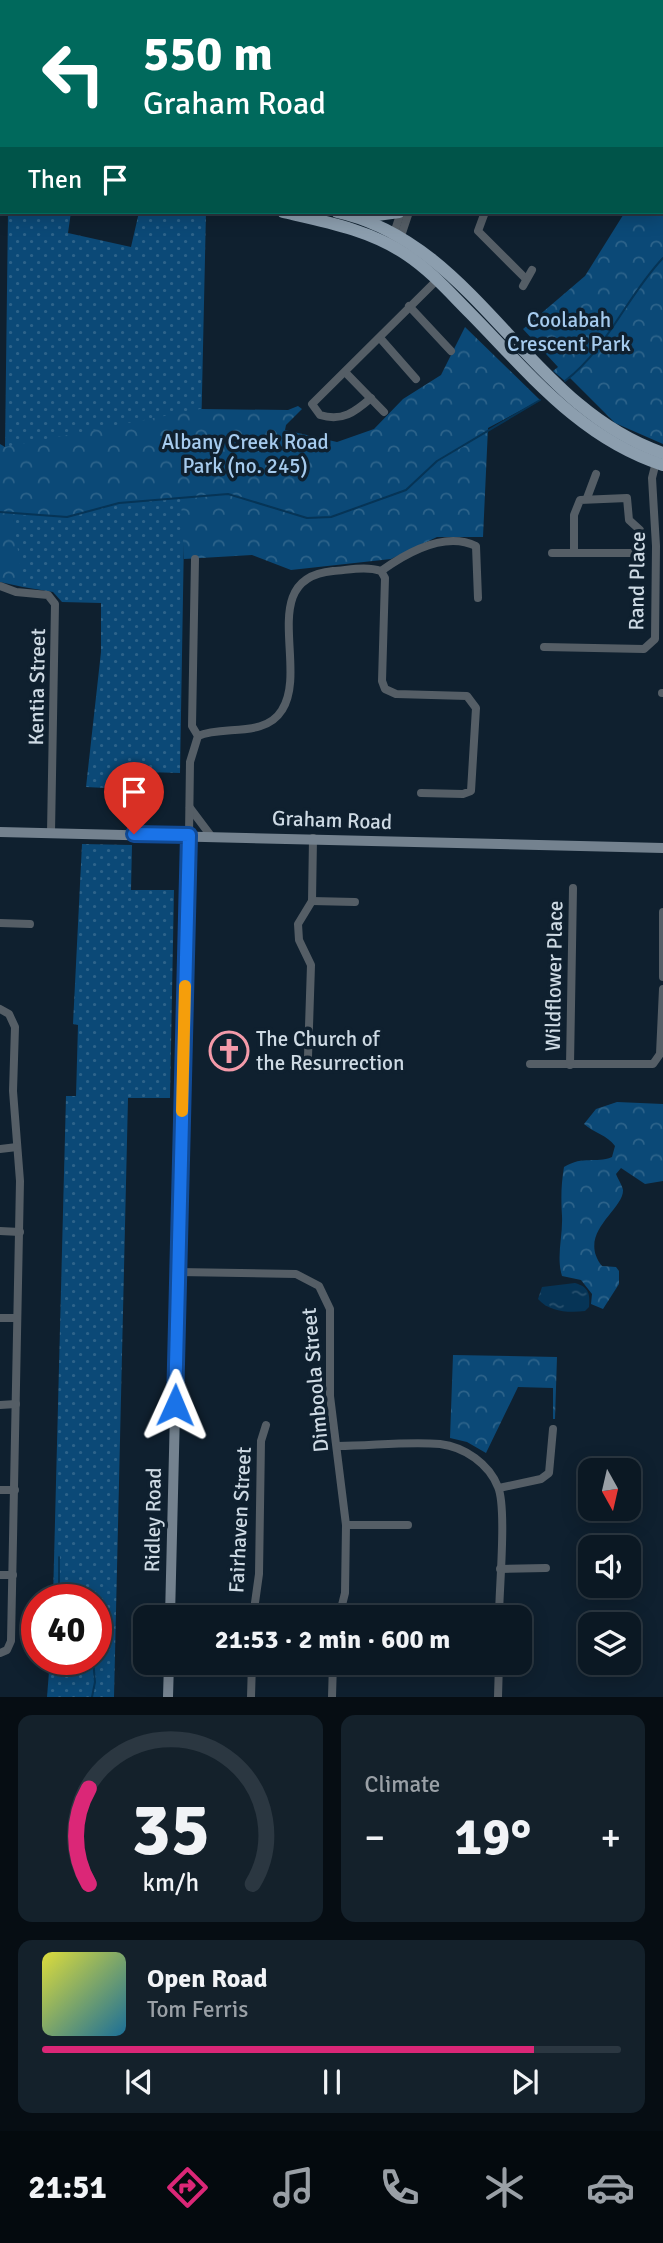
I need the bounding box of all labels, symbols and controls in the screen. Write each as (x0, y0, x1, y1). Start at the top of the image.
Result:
text: 550 m (143, 24, 273, 84)
icon: left (28, 28, 119, 119)
text: Graham Road (143, 84, 326, 123)
icon: arrive (96, 161, 134, 199)
text: Then (28, 164, 82, 196)
park label: Coolabah Crescent Park (507, 307, 631, 357)
park label: Albany Creek Road Park (no. 245) (161, 429, 329, 479)
street label: Rand Place (623, 531, 651, 631)
street label: Kentia Street (23, 628, 51, 746)
pin (104, 762, 164, 834)
icon: arrive (115, 773, 153, 811)
street label: Graham Road (272, 805, 392, 835)
street label: Wildflower Place (540, 900, 568, 1052)
place label: The Church of the Resurrection (256, 1026, 404, 1076)
church icon: The Church of the Resurrection (208, 1030, 250, 1072)
street label: Dimboola Street (296, 1307, 334, 1453)
position arrow (138, 1368, 212, 1442)
street label: Fairhaven Street (223, 1446, 257, 1594)
north arrow (578, 1458, 640, 1521)
map controls (578, 1458, 641, 1675)
street label: Ridley Road (139, 1467, 167, 1573)
button: sound (578, 1535, 641, 1598)
speed limit sign: 40 (21, 1584, 112, 1675)
button: layers (578, 1612, 641, 1675)
text: 21:53 · 2 min · 600 m (215, 1624, 450, 1656)
text: Climate (365, 1770, 440, 1799)
text: 35 (131, 1787, 210, 1876)
text: 19° (454, 1805, 531, 1869)
text: − (365, 1814, 385, 1861)
text: + (600, 1814, 621, 1861)
text: km/h (142, 1867, 199, 1898)
text: Open Road (147, 1963, 268, 1995)
text: Tom Ferris (147, 1995, 248, 2024)
icon: previous (120, 2063, 158, 2101)
icon: pause (313, 2063, 351, 2101)
icon: next (506, 2063, 544, 2101)
icon: directions (163, 2163, 212, 2212)
icon: music (269, 2163, 318, 2212)
icon: phone (375, 2163, 424, 2212)
icon: climate (480, 2163, 529, 2212)
icon: car (586, 2163, 635, 2212)
text: 21:51 (28, 2168, 107, 2207)

